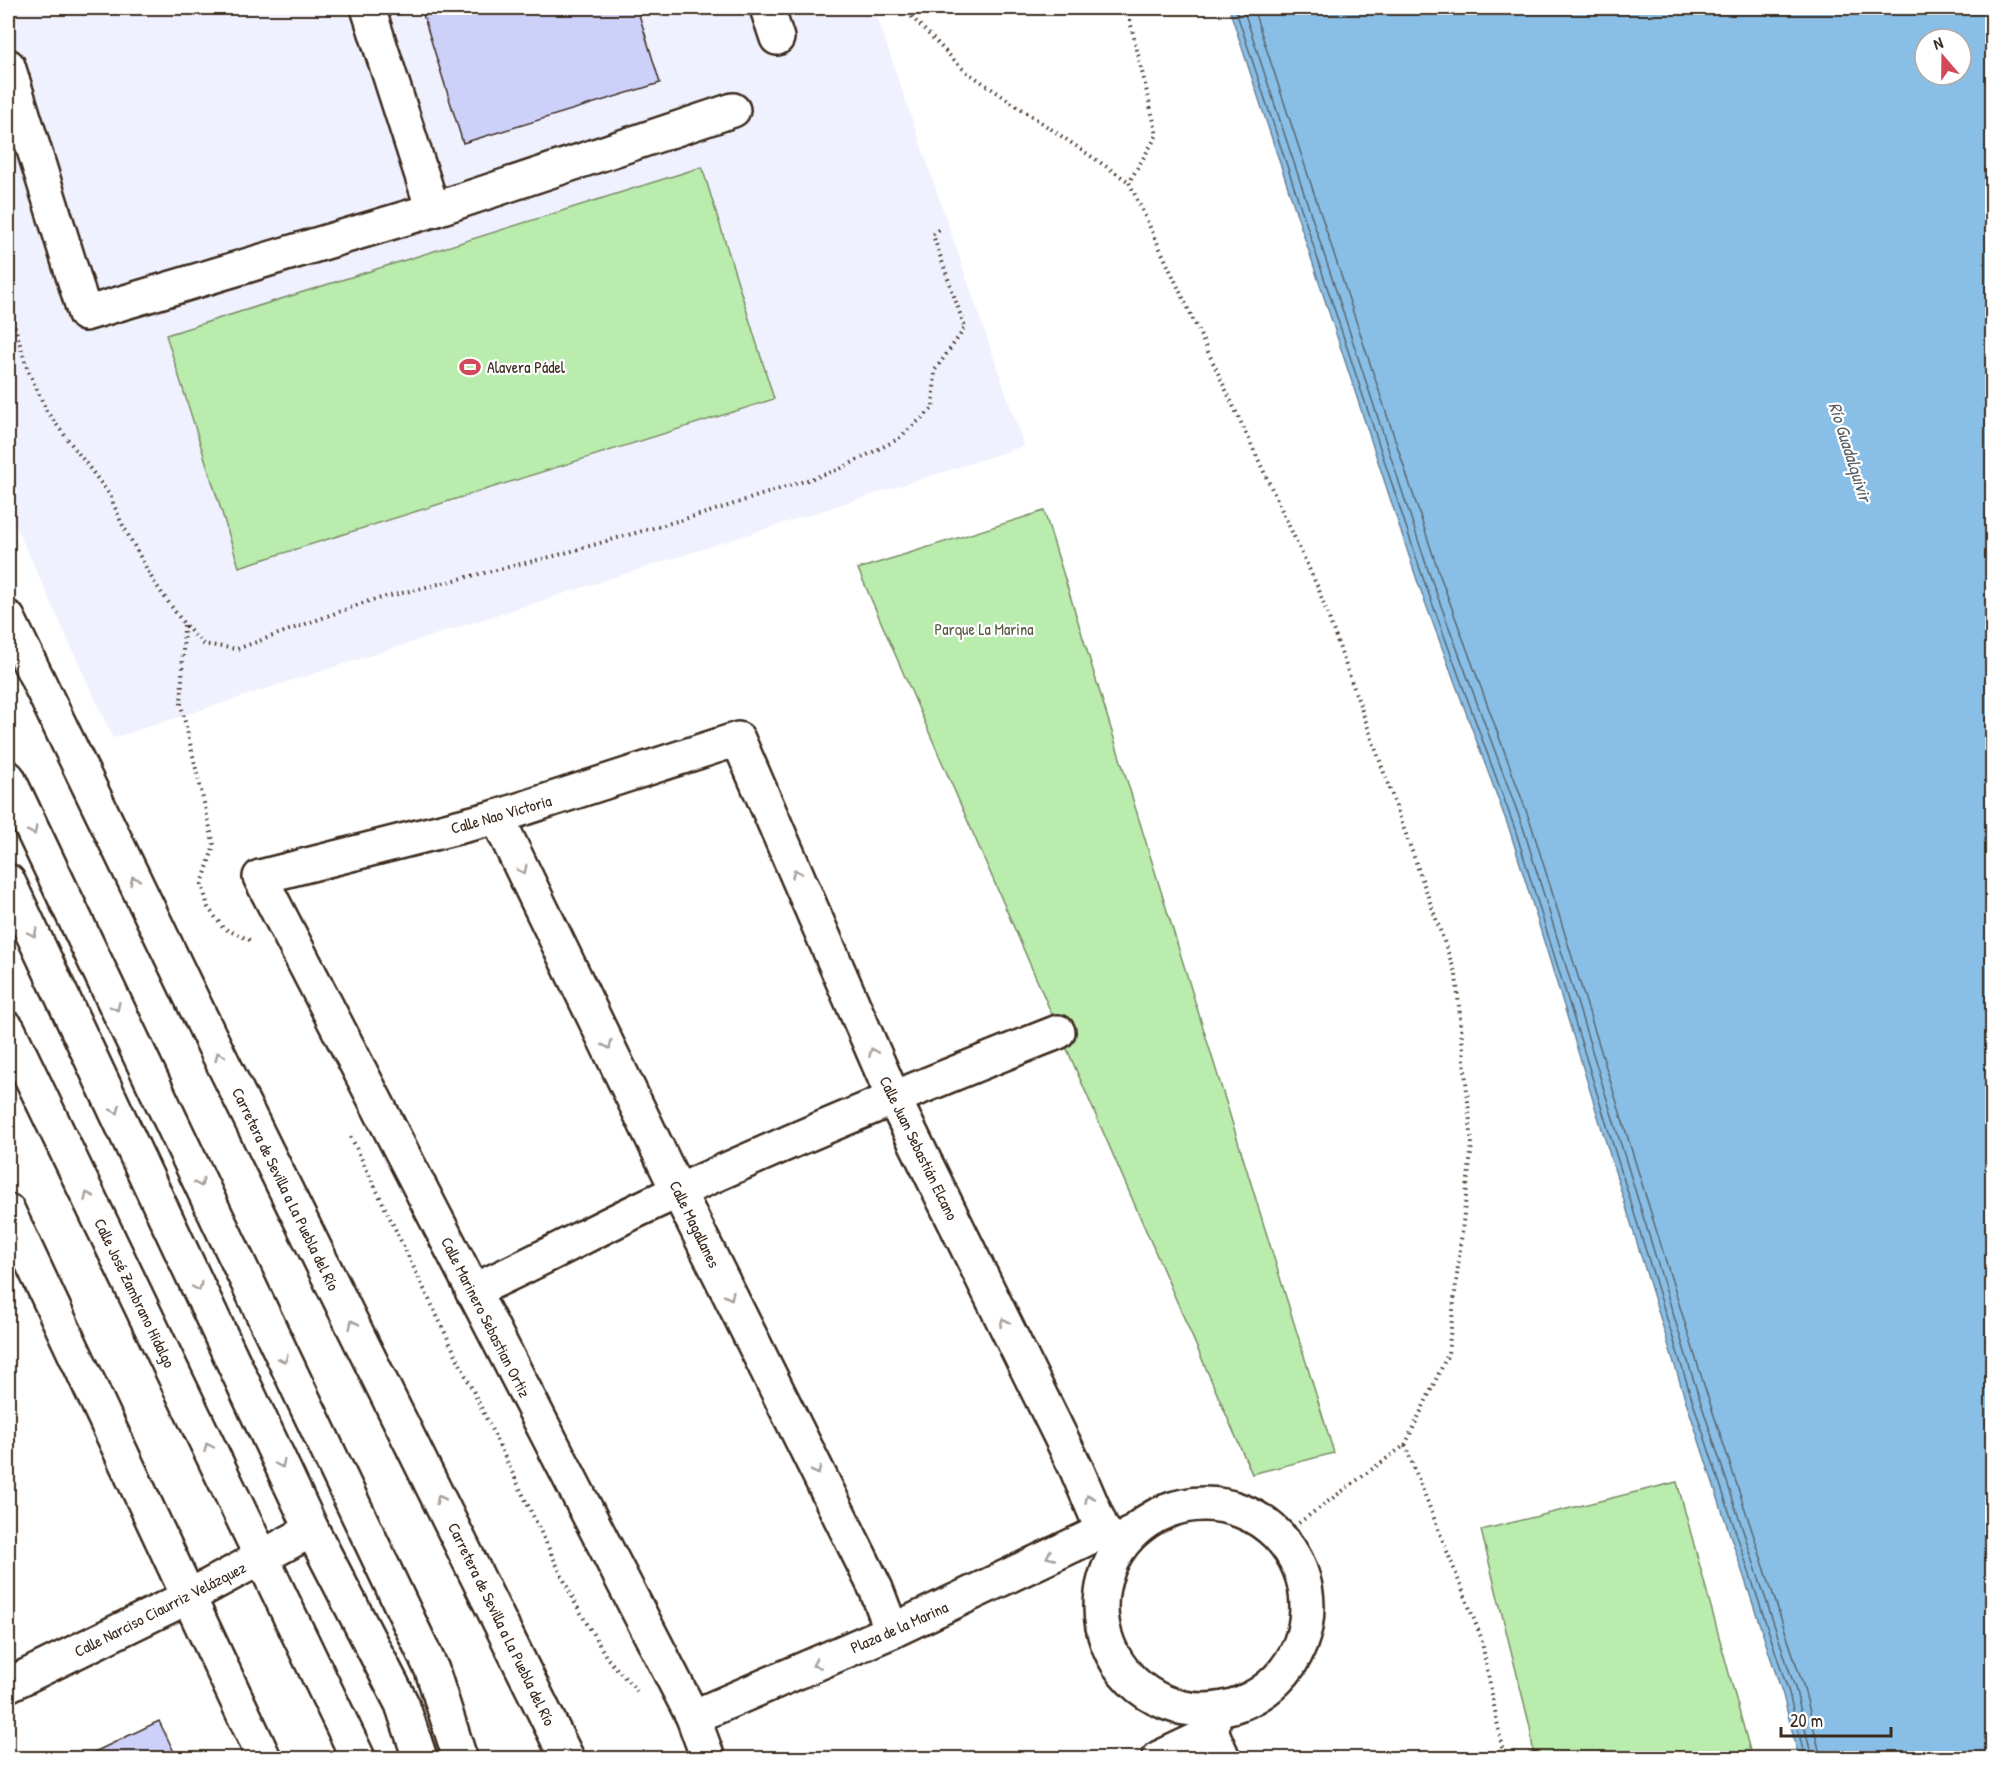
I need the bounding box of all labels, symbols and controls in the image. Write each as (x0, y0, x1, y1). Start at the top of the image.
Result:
north arrow (1913, 27, 1973, 87)
text: N (1930, 31, 1946, 55)
sports icon: Alavera Pádel (458, 355, 482, 379)
place label: Alavera Pádel (487, 356, 566, 378)
water label: Río Guadalquivir (1823, 399, 1879, 507)
park label: Parque La Marina (935, 618, 1033, 640)
street label: Calle Nao Victoria (448, 789, 554, 839)
one-way arrow (25, 824, 37, 835)
one-way arrow (515, 863, 527, 874)
one-way arrow (791, 869, 803, 880)
one-way arrow (130, 875, 142, 886)
one-way arrow (26, 927, 38, 938)
one-way arrow (109, 1000, 121, 1011)
one-way arrow (600, 1039, 612, 1050)
one-way arrow (869, 1048, 881, 1059)
one-way arrow (215, 1051, 226, 1062)
street label: Calle Juan Sebastián Elcano (874, 1072, 964, 1224)
street label: Carretera de Sevilla a La Puebla del Río (227, 1084, 345, 1295)
one-way arrow (108, 1104, 120, 1115)
one-way arrow (193, 1176, 205, 1187)
street label: Calle Magallanes (664, 1177, 726, 1271)
one-way arrow (84, 1191, 95, 1202)
street label: Calle José Zambrano Hidalgo (89, 1215, 181, 1372)
street label: Calle Marinero Sebastian Ortiz (436, 1233, 536, 1401)
one-way arrow (191, 1280, 203, 1291)
one-way arrow (723, 1289, 735, 1300)
one-way arrow (999, 1318, 1011, 1329)
one-way arrow (349, 1320, 360, 1330)
one-way arrow (276, 1352, 288, 1363)
one-way arrow (204, 1443, 216, 1454)
one-way arrow (273, 1457, 285, 1468)
one-way arrow (810, 1464, 821, 1475)
one-way arrow (1084, 1493, 1096, 1504)
one-way arrow (435, 1494, 447, 1505)
street label: Carretera de Sevilla a La Puebla del Río (443, 1519, 561, 1730)
one-way arrow (1046, 1549, 1057, 1561)
street label: Calle Narciso Ciaurriz Velázquez (70, 1556, 250, 1662)
street label: Plaza de la Marina (847, 1596, 951, 1658)
one-way arrow (811, 1657, 822, 1669)
scale bar (1781, 1700, 1890, 1738)
text: 20 m (1790, 1708, 1823, 1733)

